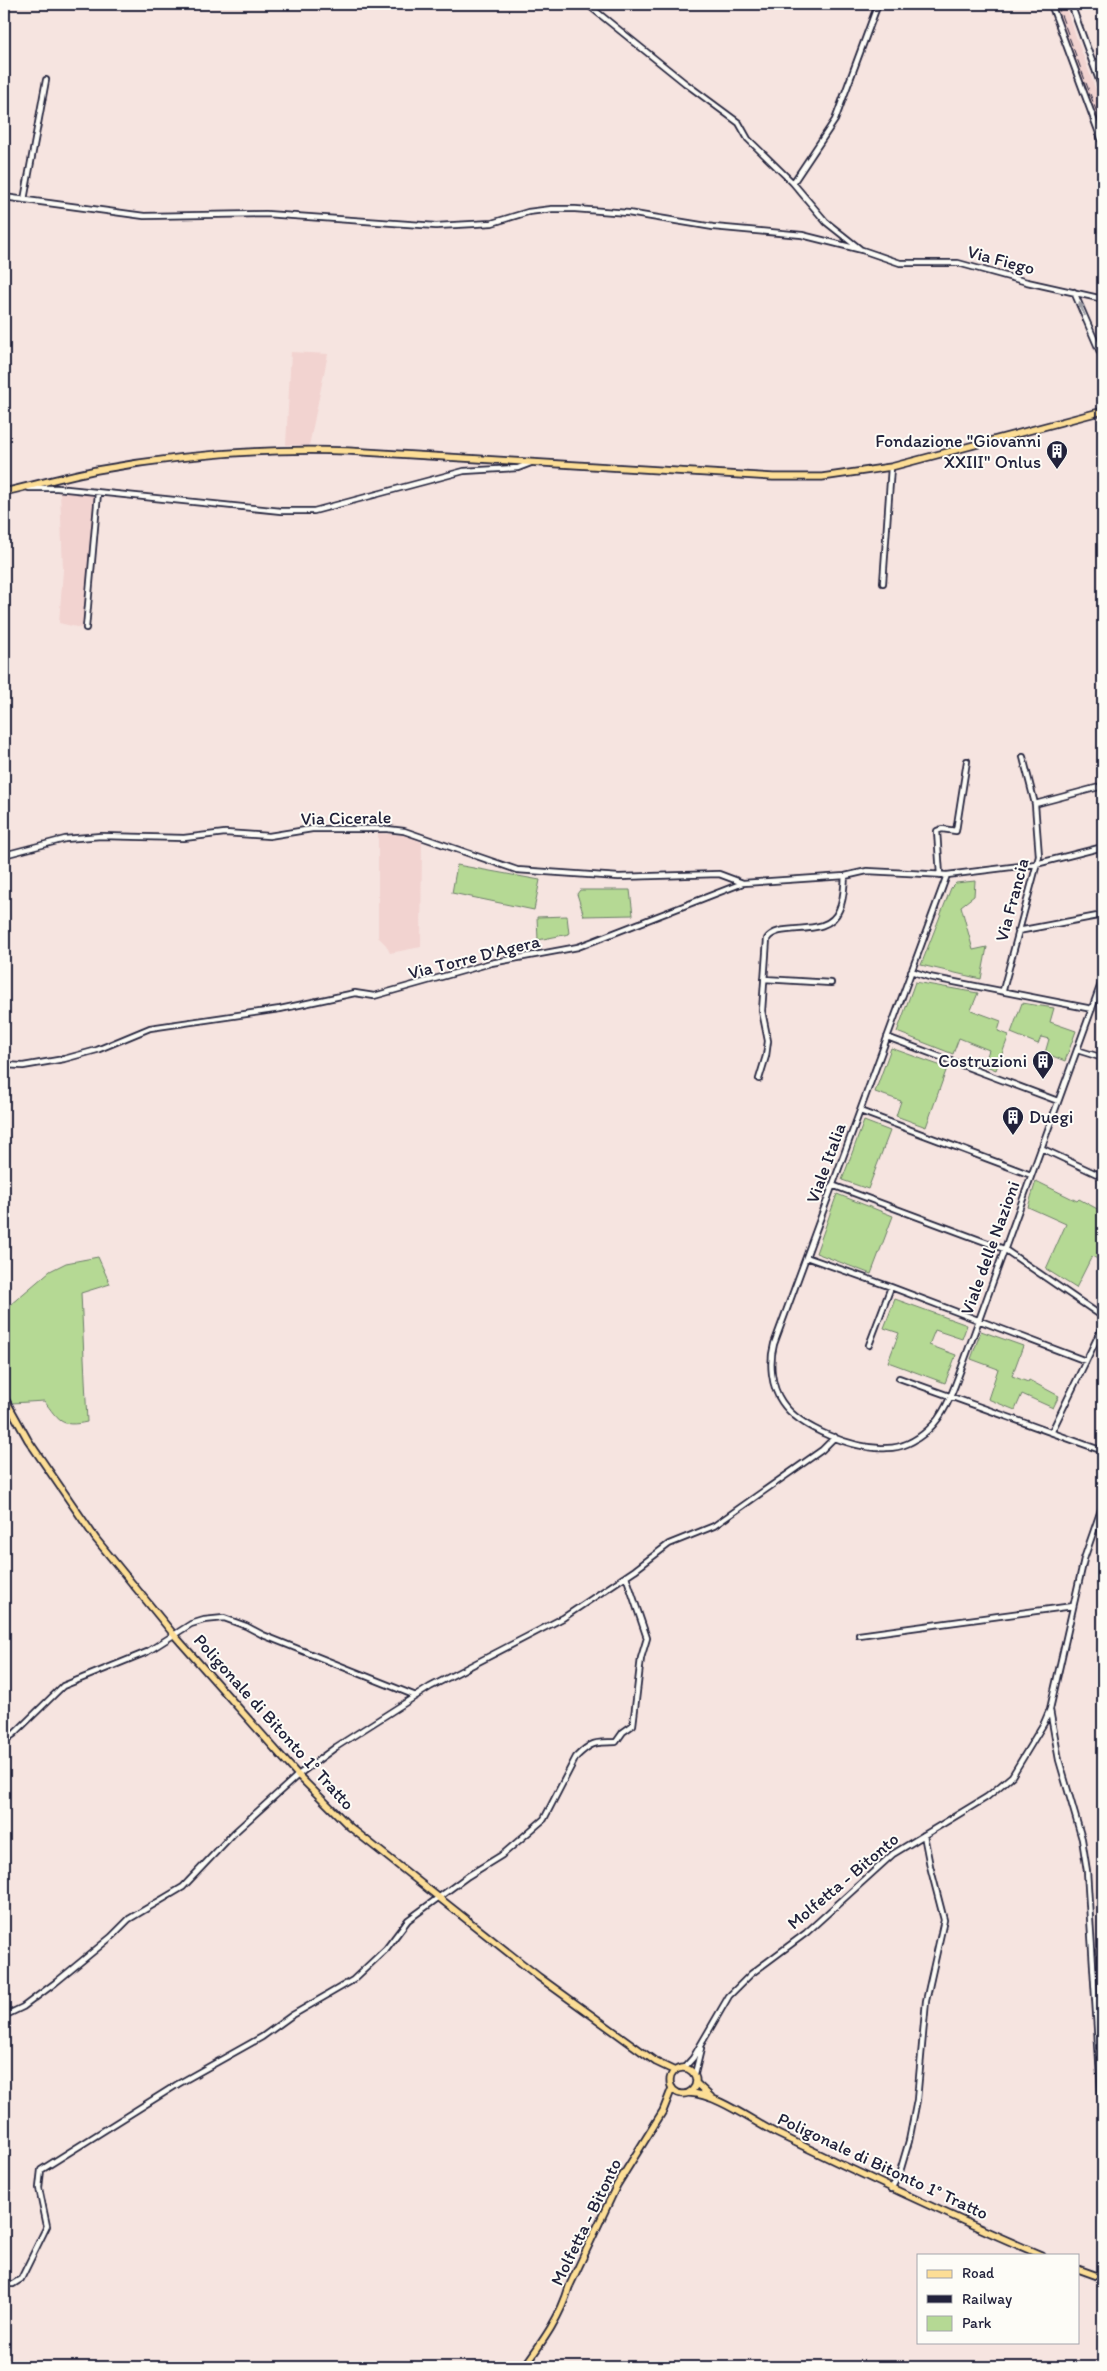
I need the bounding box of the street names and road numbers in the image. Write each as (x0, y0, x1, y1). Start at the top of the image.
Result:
street label: Via Fiego (965, 240, 1037, 280)
street label: Via Cicerale (300, 806, 392, 830)
street label: Via Francia (990, 856, 1034, 944)
street label: Via Torre D'Agera (406, 930, 543, 984)
street label: Viale Italia (801, 1119, 851, 1206)
street label: Viale delle Nazioni (956, 1178, 1024, 1318)
street label: Poligonale di Bitonto 1° Tratto (189, 1629, 359, 1815)
street label: Molfetta - Bitonto (783, 1828, 903, 1934)
street label: Poligonale di Bitonto 1° Tratto (774, 2107, 992, 2225)
street label: Molfetta - Bitonto (546, 2155, 626, 2289)

